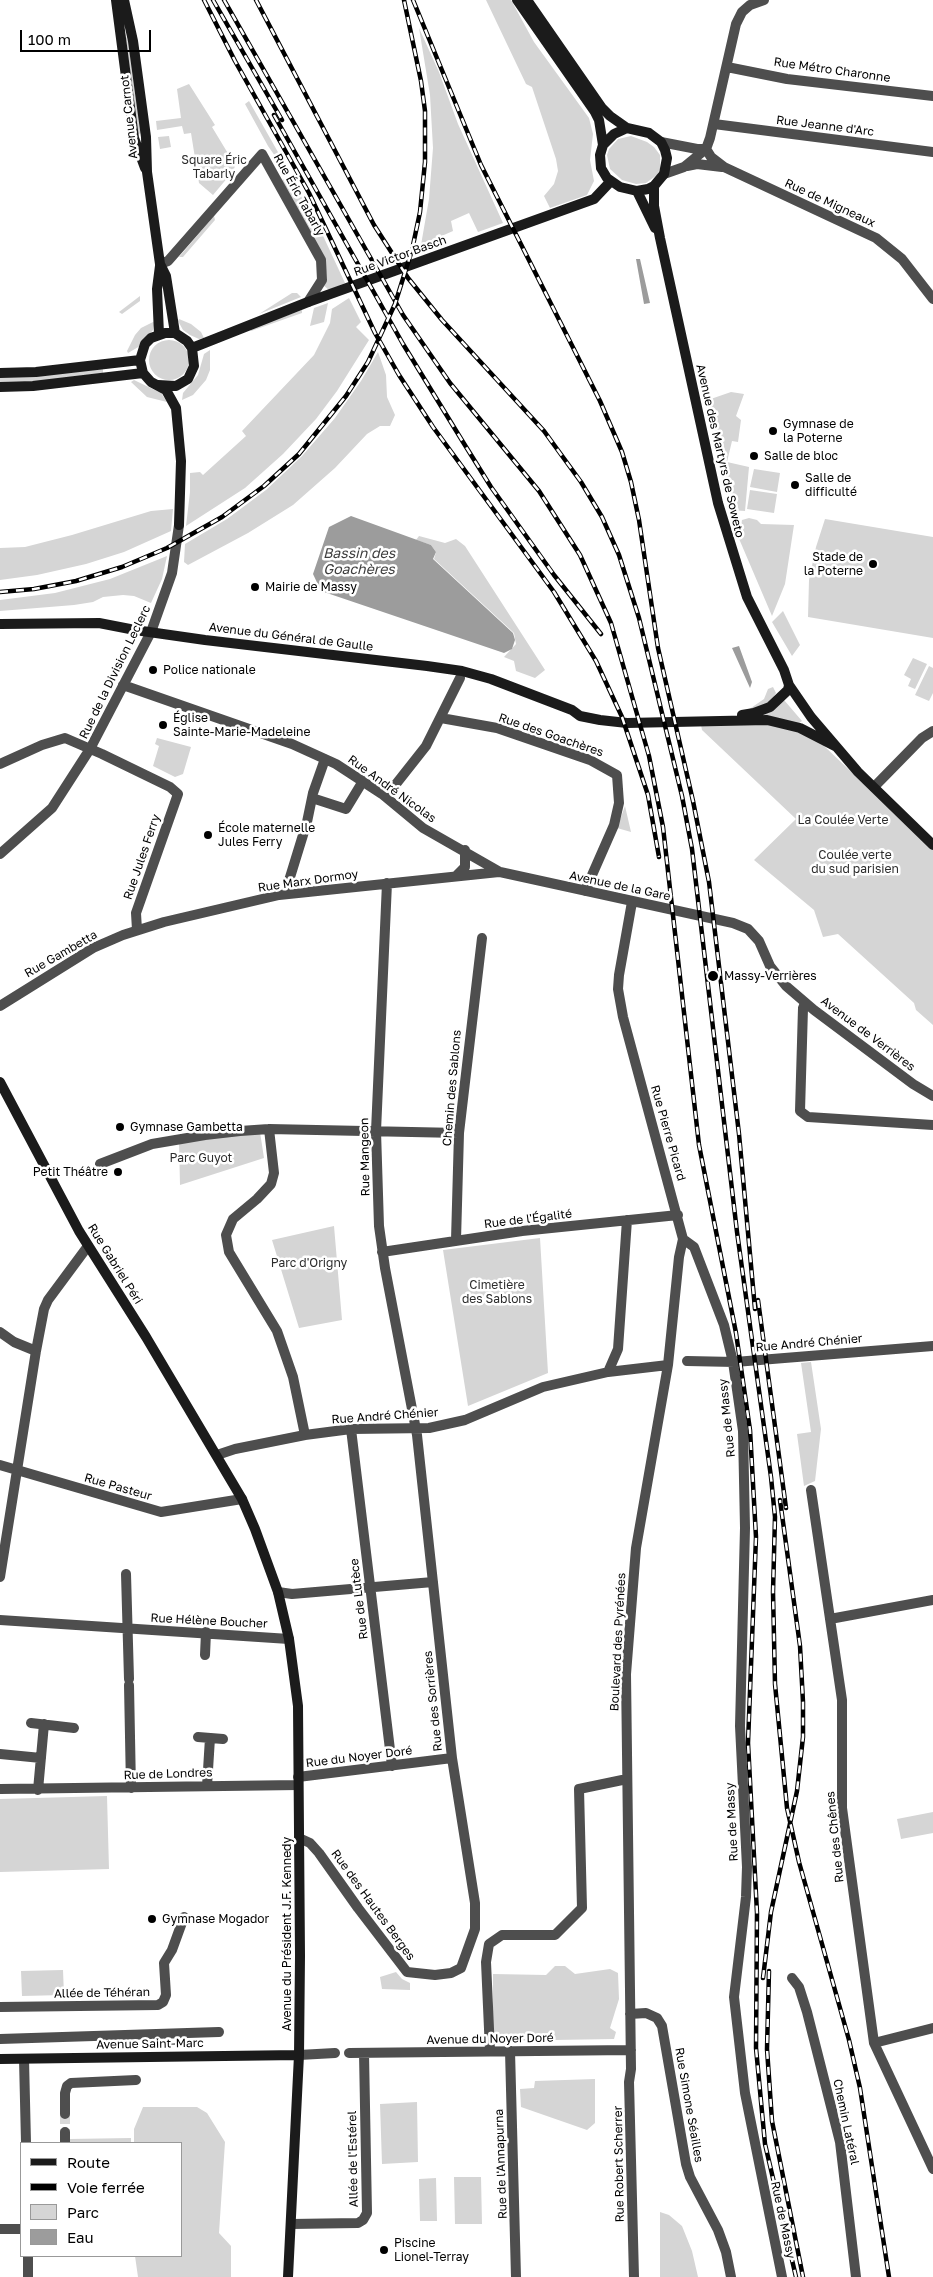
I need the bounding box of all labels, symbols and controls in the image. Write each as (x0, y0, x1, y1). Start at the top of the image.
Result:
scale bar (22, 20, 154, 52)
text: 100 m (28, 30, 71, 48)
street label: Rue Métro Charonne (773, 55, 891, 85)
street label: Avenue Carnot (117, 74, 141, 160)
street label: Rue Jeanne d'Arc (775, 113, 875, 139)
street label: Rue Éric Tabarly (270, 151, 328, 239)
park label: Square Éric Tabarly (181, 153, 247, 181)
street label: Rue de Migneaux (782, 176, 878, 230)
street label: Rue Victor Basch (352, 233, 448, 279)
street label: Avenue des Martyrs de Soweto (693, 363, 747, 539)
place label: Gymnase de la Poterne (783, 417, 854, 445)
marker: Gymnase de la Poterne (767, 425, 779, 437)
place label: Salle de bloc (764, 449, 838, 463)
marker: Salle de bloc (748, 450, 760, 462)
place label: Salle de difficulté (805, 471, 857, 499)
marker: Salle de difficulté (789, 479, 801, 491)
water label: Bassin des Goachères (323, 546, 395, 578)
place label: Stade de la Poterne (804, 550, 863, 578)
marker: Stade de la Poterne (867, 558, 879, 570)
place label: Mairie de Massy (265, 580, 357, 594)
marker: Mairie de Massy (249, 581, 261, 593)
street label: Rue de la Division Leclerc (76, 603, 154, 741)
street label: Avenue du Général de Gaulle (208, 620, 374, 654)
place label: Police nationale (163, 663, 256, 677)
marker: Police nationale (147, 664, 159, 676)
street label: Rue des Goachères (497, 710, 605, 760)
place label: Église Sainte-Marie-Madeleine (173, 711, 310, 739)
marker: Église Sainte-Marie-Madeleine (157, 719, 169, 731)
street label: Rue André Nicolas (345, 752, 439, 826)
street label: Rue Jules Ferry (121, 812, 163, 902)
park label: La Coulée Verte (798, 813, 888, 827)
place label: École maternelle Jules Ferry (218, 821, 315, 849)
marker: École maternelle Jules Ferry (202, 829, 214, 841)
park label: Coulée verte du sud parisien (811, 848, 899, 876)
street label: Rue Marx Dormoy (257, 867, 359, 895)
street label: Avenue de la Gare (568, 868, 672, 904)
street label: Rue Gambetta (22, 927, 100, 981)
marker: Massy-Verrières (706, 969, 720, 983)
place label: Massy-Verrières (724, 969, 817, 983)
street label: Avenue de Verrières (818, 994, 918, 1074)
street label: Chemin des Sablons (440, 1029, 464, 1147)
street label: Rue Pierre Picard (647, 1084, 689, 1182)
street label: Rue Mangeon (357, 1118, 373, 1196)
place label: Gymnase Gambetta (130, 1120, 243, 1134)
marker: Gymnase Gambetta (114, 1121, 126, 1133)
park label: Parc Guyot (170, 1151, 232, 1165)
place label: Petit Théâtre (33, 1165, 108, 1179)
marker: Petit Théâtre (112, 1166, 124, 1178)
street label: Rue de l'Égalité (483, 1206, 573, 1232)
street label: Rue Gabriel Péri (85, 1221, 145, 1307)
park label: Parc d'Origny (271, 1256, 347, 1270)
park label: Cimetière des Sablons (462, 1278, 532, 1306)
street label: Rue André Chénier (755, 1331, 863, 1355)
street label: Rue de Massy (716, 1378, 738, 1458)
street label: Rue André Chénier (331, 1405, 439, 1427)
street label: Rue Pasteur (83, 1470, 153, 1504)
street label: Rue de Lutèce (347, 1558, 371, 1640)
street label: Boulevard des Pyrénées (607, 1572, 629, 1712)
street label: Rue Hélène Boucher (150, 1611, 268, 1631)
street label: Rue des Sorrières (421, 1650, 445, 1752)
street label: Rue du Noyer Doré (305, 1743, 413, 1771)
street label: Rue de Londres (123, 1765, 213, 1783)
street label: Rue de Massy (723, 1782, 741, 1862)
street label: Rue des Chênes (823, 1790, 847, 1884)
street label: Avenue du Président J.F. Kennedy (280, 1837, 294, 2031)
street label: Rue des Hautes Berges (328, 1847, 418, 1963)
place label: Gymnase Mogador (162, 1912, 269, 1926)
marker: Gymnase Mogador (146, 1913, 158, 1925)
street label: Allée de Téhéran (54, 1985, 150, 2001)
street label: Avenue du Noyer Doré (426, 2031, 554, 2047)
street label: Avenue Saint-Marc (96, 2036, 204, 2052)
street label: Rue Simone Séailles (672, 2046, 706, 2164)
street label: Chemin Latéral (830, 2078, 862, 2166)
street label: Rue Robert Scherrer (611, 2105, 627, 2223)
street label: Rue de l'Annapurna (492, 2108, 510, 2220)
street label: Allée de l'Estérel (345, 2111, 361, 2207)
legend (20, 2142, 182, 2257)
text: Route (67, 2153, 110, 2171)
text: Voie ferrée (67, 2178, 145, 2196)
street label: Rue de Massy (768, 2180, 798, 2260)
text: Parc (67, 2203, 99, 2221)
text: Eau (67, 2228, 94, 2246)
place label: Piscine Lionel-Terray (394, 2236, 469, 2264)
marker: Piscine Lionel-Terray (378, 2244, 390, 2256)

